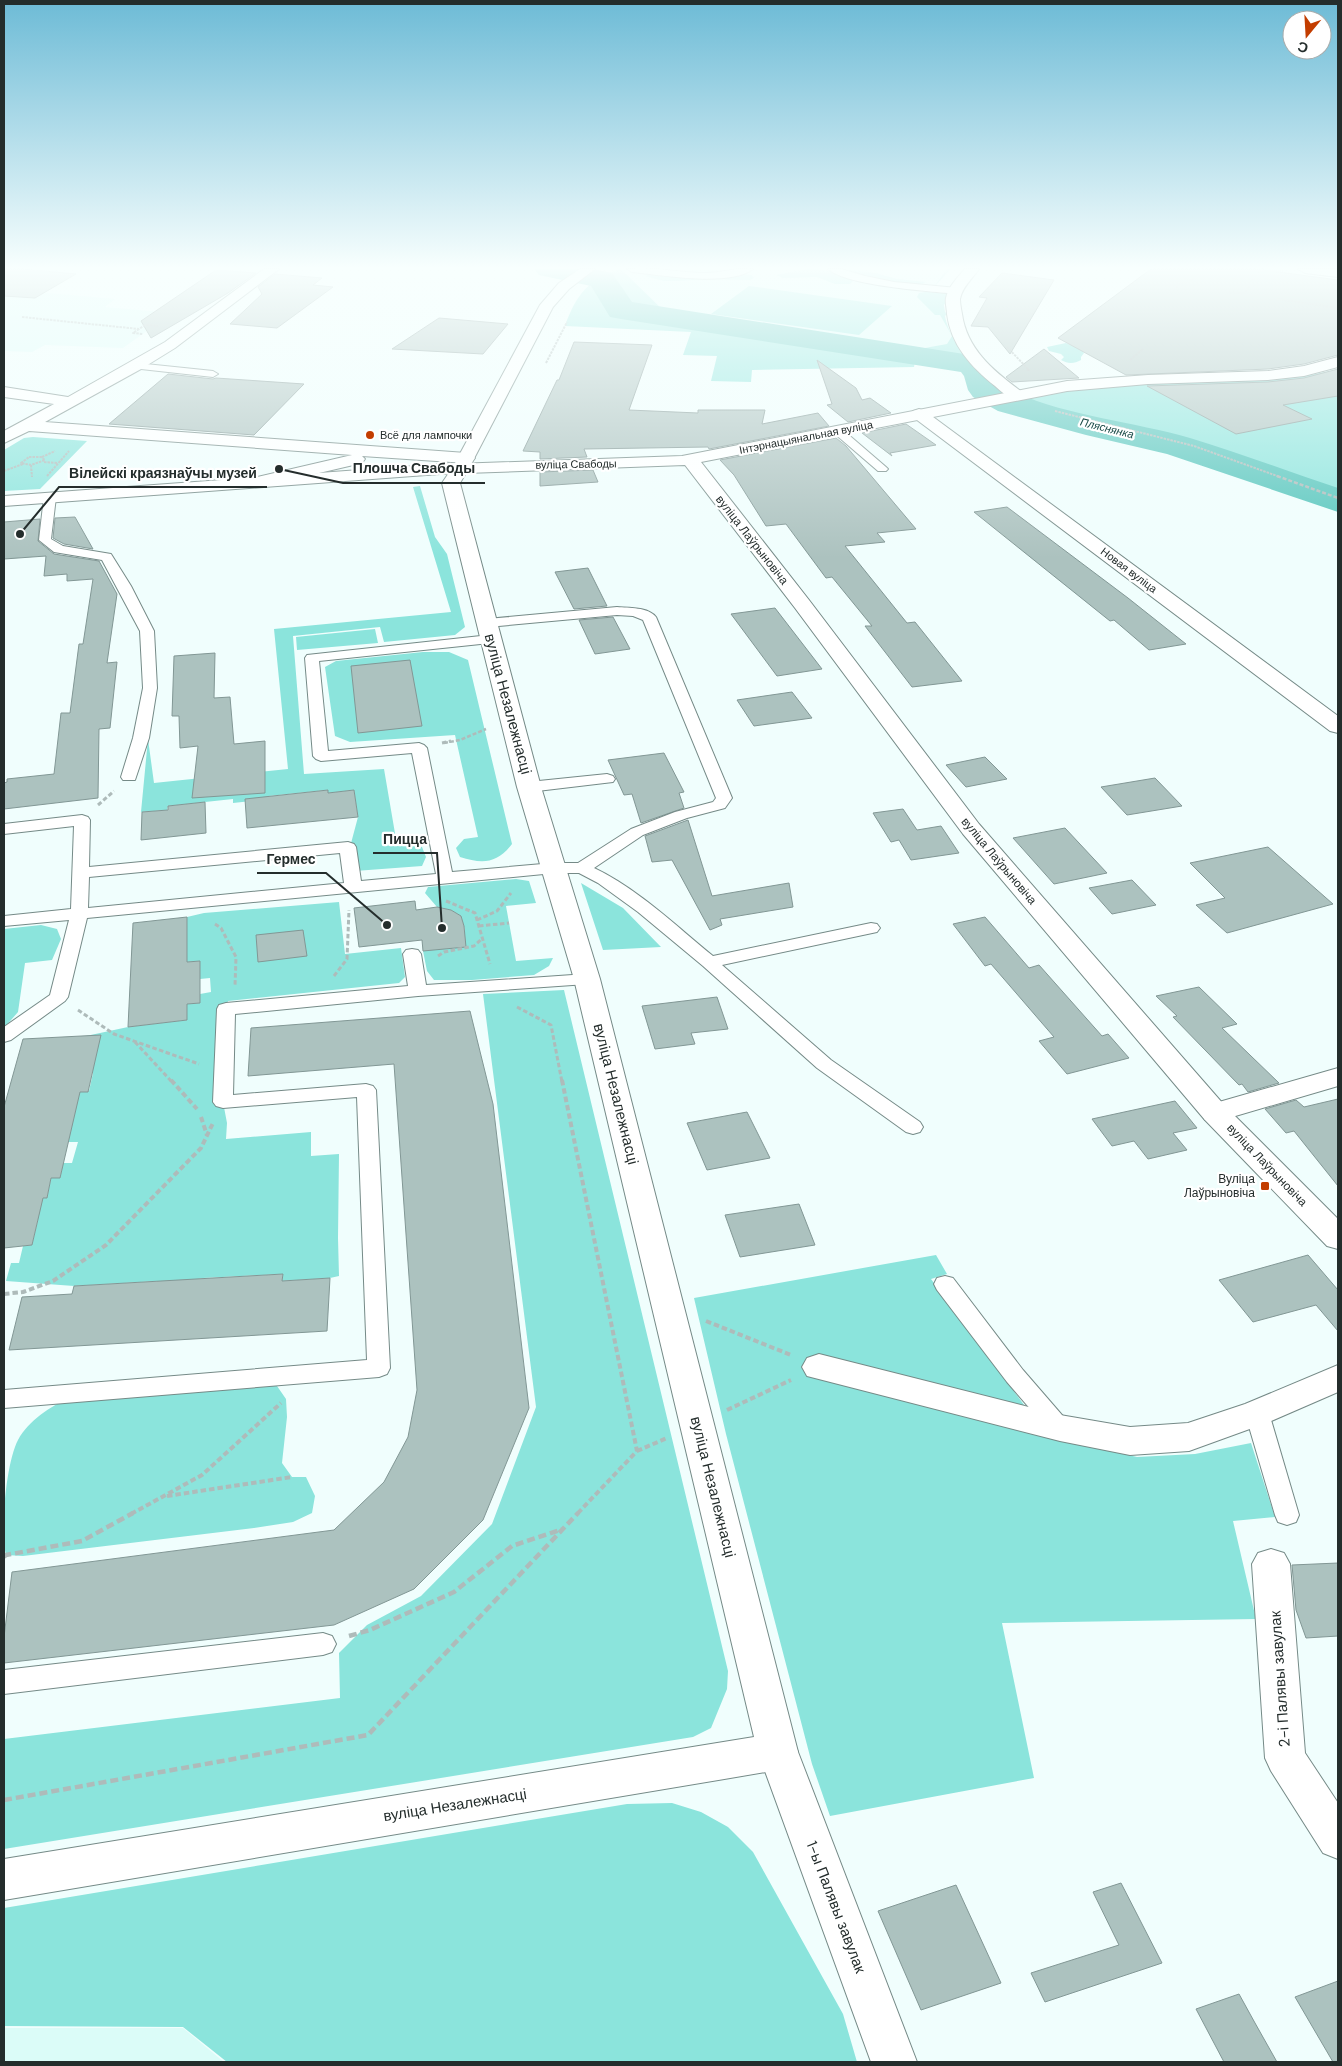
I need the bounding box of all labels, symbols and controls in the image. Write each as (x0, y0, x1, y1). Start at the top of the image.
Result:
north arrow (1282, 10, 1332, 60)
text: С (1295, 37, 1311, 57)
water label: Пляснянка (1079, 415, 1135, 441)
street label: Інтэрнацыянальная вуліца (738, 417, 875, 457)
place label: Всё для лампочки (380, 428, 472, 442)
marker: Всё для лампочки (364, 429, 376, 441)
callout: Плошча Свабоды (343, 454, 485, 483)
street label: вуліца Свабоды (535, 456, 617, 472)
callout: Вілейскі краязнаўчы музей (59, 458, 267, 487)
text: Плошча Свабоды (353, 459, 475, 477)
text: Вілейскі краязнаўчы музей (69, 464, 257, 482)
street label: вуліца Лаўрыновіча (712, 492, 792, 588)
street label: Новая вуліца (1098, 544, 1161, 596)
street label: вуліца Незалежнасці (480, 631, 536, 777)
street label: вуліца Лаўрыновіча (958, 814, 1040, 908)
callout: Пицца (373, 824, 437, 853)
text: Пицца (383, 830, 427, 848)
callout: Гермес (257, 844, 326, 873)
text: Гермес (266, 850, 316, 868)
street label: вуліца Незалежнасці (589, 1021, 643, 1167)
street label: вуліца Лаўрыновіча (1223, 1120, 1311, 1210)
place label: Вуліца Лаўрыновіча (1184, 1171, 1255, 1201)
marker: Вуліца Лаўрыновіча (1259, 1180, 1271, 1192)
street label: вуліца Незалежнасці (686, 1414, 740, 1560)
street label: 2-і Палявы завулак (1265, 1610, 1295, 1748)
street label: вуліца Незалежнасці (382, 1784, 528, 1826)
street label: 1-ы Палявы завулак (802, 1838, 871, 1976)

